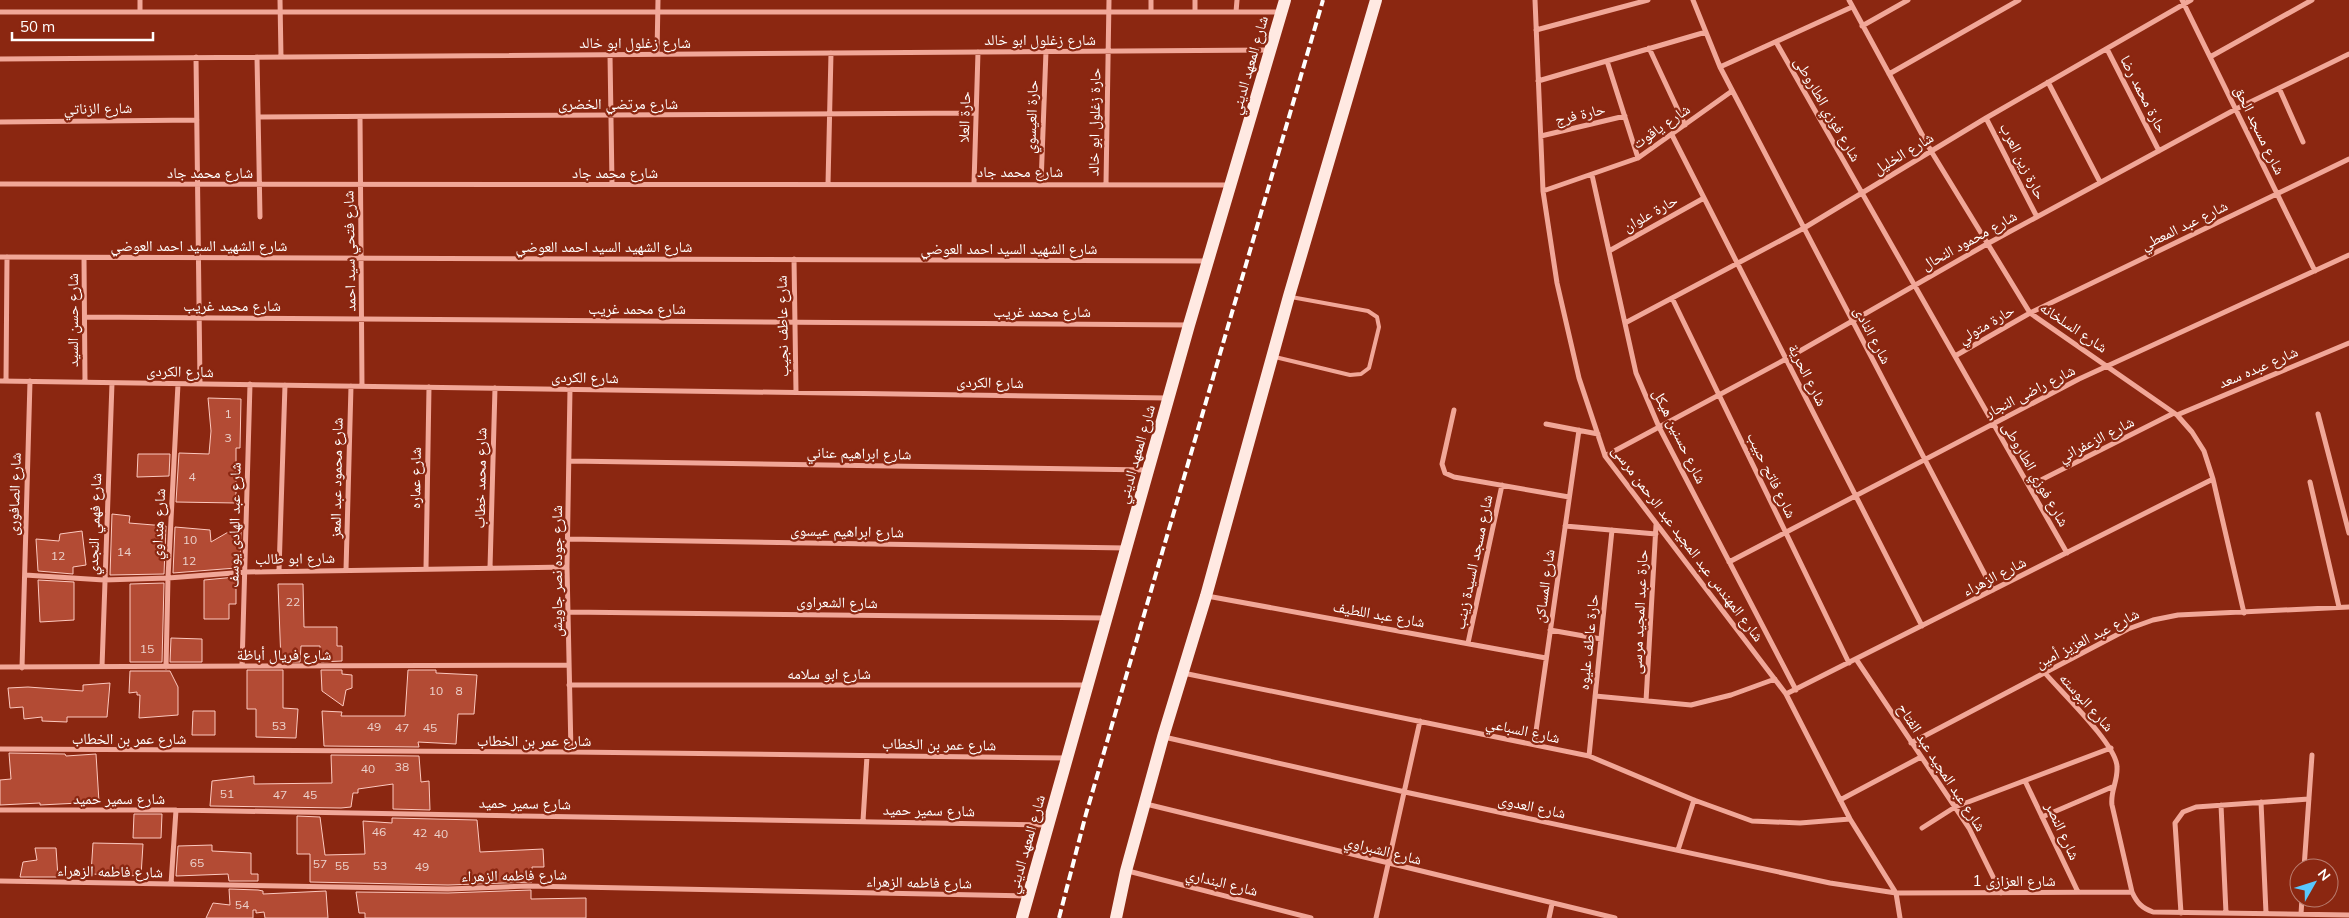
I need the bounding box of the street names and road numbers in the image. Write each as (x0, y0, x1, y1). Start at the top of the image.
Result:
street label: شارع المعهد الديني (1226, 13, 1275, 117)
street label: شارع زغلول ابو خالد (984, 30, 1096, 50)
street label: شارع زغلول ابو خالد (579, 33, 691, 53)
street label: حارة محمد رضا (2116, 52, 2172, 136)
street label: شارع فوزي الطاروطى (1788, 53, 1866, 166)
street label: حارة زغلول ابو خالد (1084, 67, 1105, 176)
street label: حارة العيسوي (1020, 79, 1045, 154)
street label: شارع مسجد الحق (2229, 82, 2290, 178)
street label: حارة العلا (954, 91, 974, 143)
street label: شارع مرتضي الخضرى (558, 94, 678, 115)
street label: شارع الزناتي (64, 98, 133, 121)
street label: حارة فرج (1553, 99, 1608, 130)
street label: شارع ياقوت (1628, 99, 1694, 154)
street label: حارة زين العرب (1995, 120, 2051, 203)
street label: شارع الخليل (1869, 128, 1937, 179)
street label: شارع محمد جاد (977, 162, 1063, 182)
street label: شارع محمد جاد (167, 163, 253, 183)
street label: شارع محمد جاد (572, 163, 658, 183)
street label: شارع فتحي سيد احمد (338, 190, 362, 312)
street label: حارة علوان (1619, 190, 1682, 237)
street label: شارع عبد المعطي (2137, 196, 2232, 257)
street label: شارع محمود النحال (1918, 206, 2021, 275)
street label: شارع الشهيد السيد احمد العوضي (111, 236, 288, 257)
street label: شارع الشهيد السيد احمد العوضي (516, 237, 693, 258)
street label: شارع الشهيد السيد احمد العوضي (921, 239, 1098, 260)
street label: شارع حسن السيد (63, 273, 83, 367)
street label: شارع عاطف نجيب (772, 275, 793, 377)
street label: شارع محمد غريب (183, 296, 281, 316)
street label: شارع السلخانه (2036, 297, 2112, 357)
street label: شارع محمد غريب (588, 299, 686, 319)
street label: حارة متولي (1954, 300, 2019, 350)
street label: شارع محمد غريب (993, 302, 1091, 322)
street label: شارع النادى (1849, 303, 1896, 368)
street label: شارع الحرية (1783, 341, 1832, 410)
street label: شارع عبده سعد (2215, 342, 2301, 393)
street label: شارع راضى النجار (1981, 360, 2079, 423)
street label: شارع الكردى (146, 361, 214, 382)
street label: شارع الكردى (551, 367, 619, 388)
street label: شارع الكردى (956, 372, 1024, 393)
street label: شارع حسنين هيكل (1648, 385, 1711, 487)
street label: شارع المعهد الديني (1113, 402, 1162, 506)
street label: شارع الزعفراني (2055, 412, 2139, 469)
street label: شارع محمود عبد المعز (325, 417, 348, 540)
street label: شارع فوزي الطاروطى (1996, 418, 2074, 531)
street label: شارع محمد خطاب (470, 427, 491, 529)
street label: شارع فاتح حبيب (1742, 429, 1801, 522)
street label: شارع المهندس عبد المجيد عبد الرحمن مرسى (1607, 441, 1768, 646)
street label: شارع ابراهيم عناني (806, 443, 912, 466)
street label: شارع عماره (405, 447, 426, 509)
street label: شارع الصافورى (3, 452, 26, 536)
street label: شارع عبد الهادى يوسف (223, 462, 246, 588)
street label: شارع فهمي النجدي (83, 472, 108, 576)
street label: شارع هنداوي (147, 488, 172, 560)
street label: شارع مسجد السيدة زينب (1449, 493, 1498, 631)
street label: شارع جوده نصر جاويش (547, 505, 567, 637)
street label: شارع ابراهيم عيسوى (790, 521, 904, 542)
street label: شارع ابو طالب (255, 548, 335, 569)
street label: شارع المساكن (1529, 548, 1560, 624)
street label: حارة عبد المجيد مرسى (1626, 549, 1653, 675)
street label: شارع الزهراء (1959, 552, 2030, 601)
street label: شارع الشعراوى (796, 592, 878, 613)
street label: حارة عاطف عليوه (1574, 593, 1603, 691)
street label: شارع عبد اللطيف (1331, 597, 1427, 632)
street label: شارع عبد العزيز أمين (2032, 604, 2143, 673)
street label: شارع فريال أباظة (237, 645, 331, 665)
street label: شارع ابو سلامه (787, 664, 871, 684)
street label: شارع البوسته (2055, 669, 2118, 736)
street label: شارع عبد المجيد عبد الفتاح (1893, 699, 1991, 835)
street label: شارع السباعي (1484, 713, 1562, 750)
street label: شارع عمر بن الخطاب (72, 729, 186, 749)
street label: شارع عمر بن الخطاب (477, 731, 591, 751)
street label: شارع عمر بن الخطاب (882, 734, 997, 756)
street label: شارع سمير حميد (73, 789, 165, 809)
street label: شارع العدوى (1496, 790, 1568, 823)
street label: شارع المعهد الديني (1003, 792, 1052, 896)
street label: شارع سمير حميد (479, 793, 571, 814)
street label: شارع النصر (2040, 798, 2085, 863)
street label: شارع سمير حميد (883, 800, 975, 821)
street label: شارع الشبراوي (1341, 831, 1424, 872)
street label: شارع فاطمه الزهراء (57, 861, 163, 882)
street label: شارع البنداري (1183, 864, 1260, 903)
street label: شارع فاطمه الزهراء (461, 865, 567, 886)
street label: شارع العزازى 1 (1972, 871, 2056, 891)
street label: شارع فاطمه الزهراء (866, 872, 972, 893)

